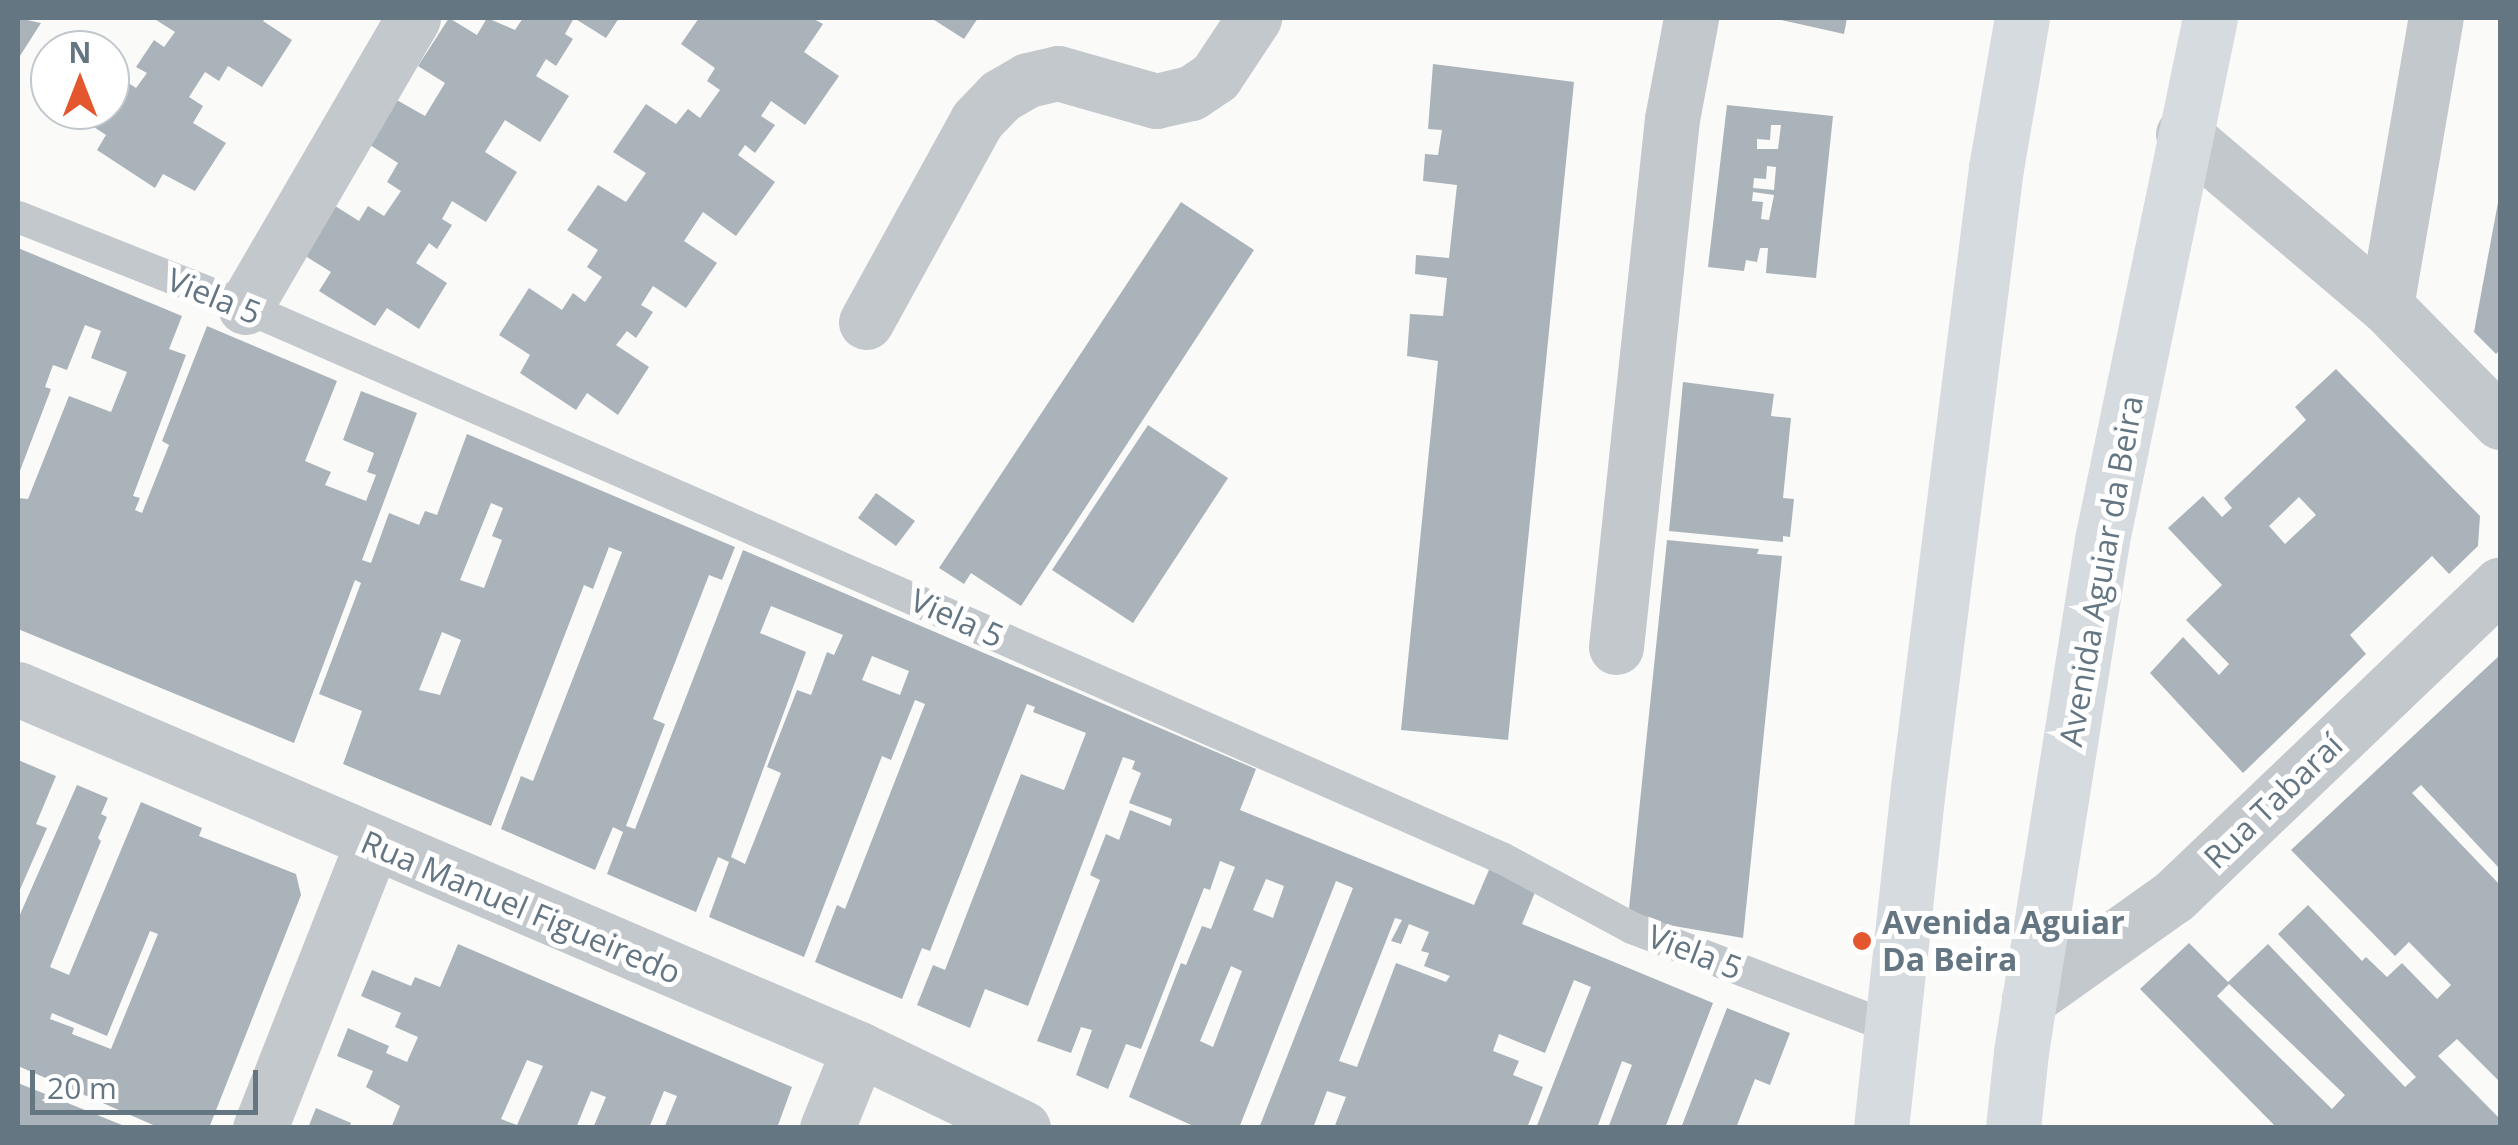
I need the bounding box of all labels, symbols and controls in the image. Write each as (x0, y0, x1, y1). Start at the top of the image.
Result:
north arrow (30, 30, 130, 130)
text: N (69, 33, 91, 71)
street label: Viela 5 (162, 260, 266, 332)
street label: Avenida Aguiar da Beira (2051, 393, 2151, 749)
street label: Viela 5 (905, 581, 1009, 655)
street label: Rua Tabaraí (2196, 726, 2350, 876)
street label: Rua Manuel Figueiredo (356, 822, 686, 992)
place label: Avenida Aguiar Da Beira (1882, 904, 2125, 979)
street label: Viela 5 (1643, 917, 1747, 987)
marker: Avenida Aguiar Da Beira (1851, 930, 1873, 952)
scale bar (35, 1050, 262, 1112)
text: 20 m (47, 1067, 117, 1108)

